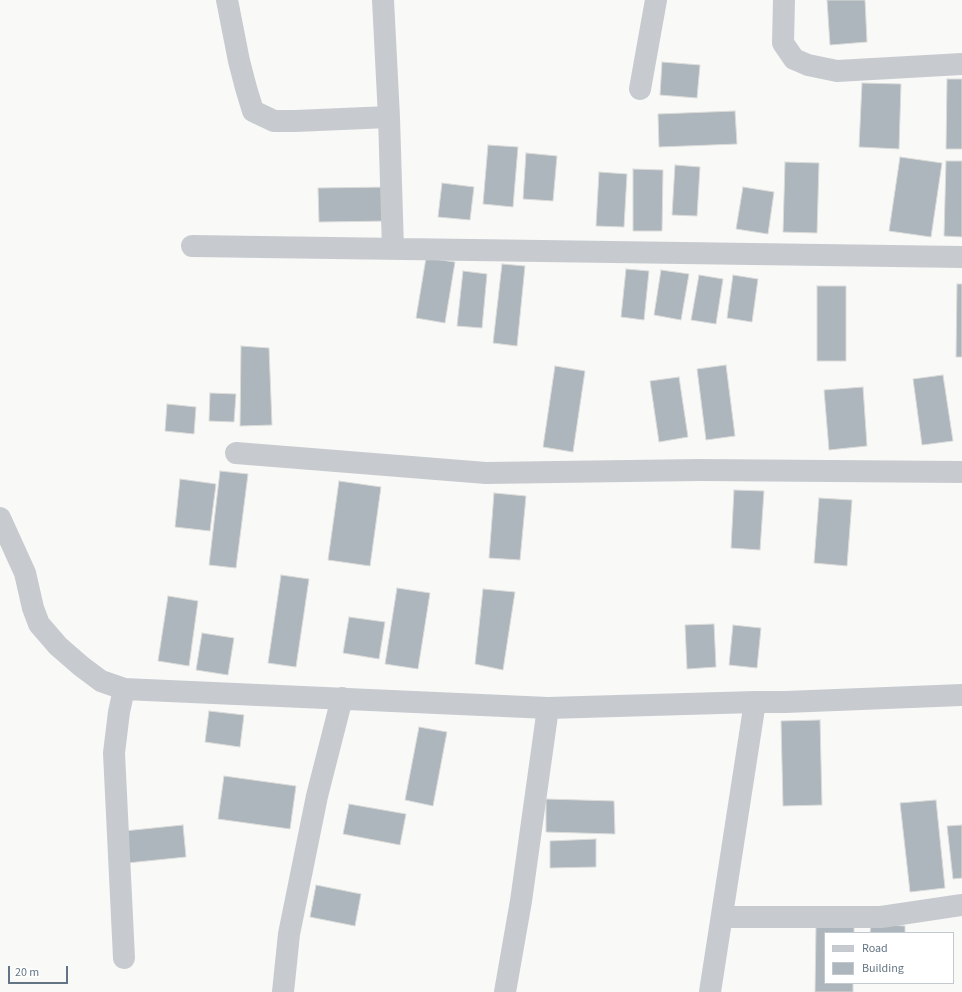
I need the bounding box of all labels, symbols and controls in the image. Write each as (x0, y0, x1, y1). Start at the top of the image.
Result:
legend (824, 932, 954, 984)
text: Road (862, 940, 888, 957)
scale bar (10, 958, 70, 984)
text: Building (862, 960, 904, 977)
text: 20 m (15, 964, 39, 981)

